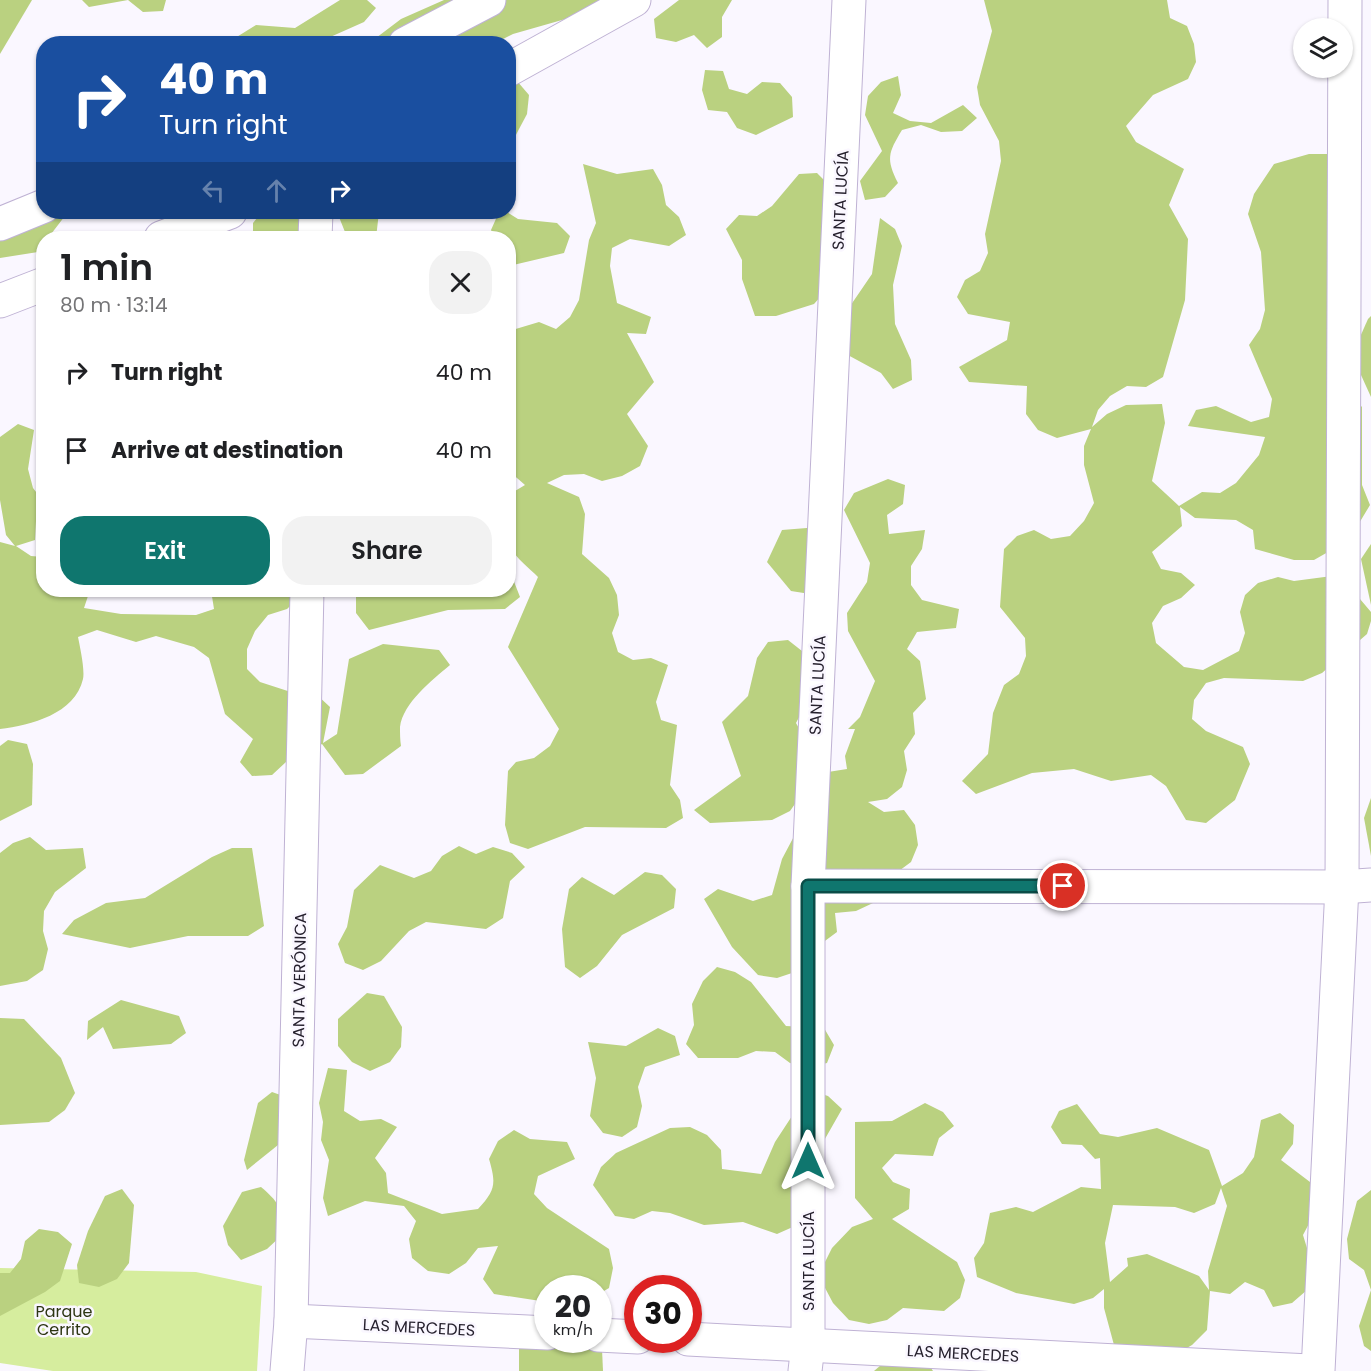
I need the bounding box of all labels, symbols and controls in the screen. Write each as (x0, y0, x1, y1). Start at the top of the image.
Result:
map controls (1293, 18, 1353, 78)
button: layers (1293, 18, 1353, 78)
text: 40 m (159, 50, 268, 109)
icon: right (60, 60, 138, 138)
text: Turn right (159, 106, 288, 143)
street label: SANTA LUCÍA (826, 149, 855, 251)
icon: left (197, 174, 230, 207)
icon: ahead (260, 174, 293, 207)
icon: right (323, 174, 356, 207)
text: 1 min (60, 242, 153, 293)
button: close (429, 251, 492, 314)
text: 80 m · 13:14 (60, 291, 167, 319)
icon: right (60, 356, 93, 389)
text: Turn right (111, 357, 222, 388)
text: 40 m (436, 357, 492, 388)
icon: arrive (60, 434, 93, 467)
text: Arrive at destination (111, 435, 343, 466)
text: 40 m (436, 435, 492, 466)
button: Exit (60, 516, 270, 585)
button: Share (282, 516, 492, 585)
street label: SANTA LUCÍA (803, 634, 832, 736)
pin (1037, 860, 1088, 911)
icon: arrive (1046, 869, 1079, 902)
street label: SANTA VERÓNICA (287, 912, 312, 1048)
position arrow (776, 1129, 840, 1193)
street label: SANTA LUCÍA (797, 1211, 820, 1311)
speed limit sign: 30 (624, 1275, 702, 1353)
text: 20 (555, 1285, 591, 1328)
park label: Parque Cerrito (35, 1300, 93, 1341)
street label: LAS MERCEDES (362, 1313, 476, 1342)
text: km/h (553, 1319, 593, 1340)
street label: LAS MERCEDES (906, 1339, 1020, 1368)

